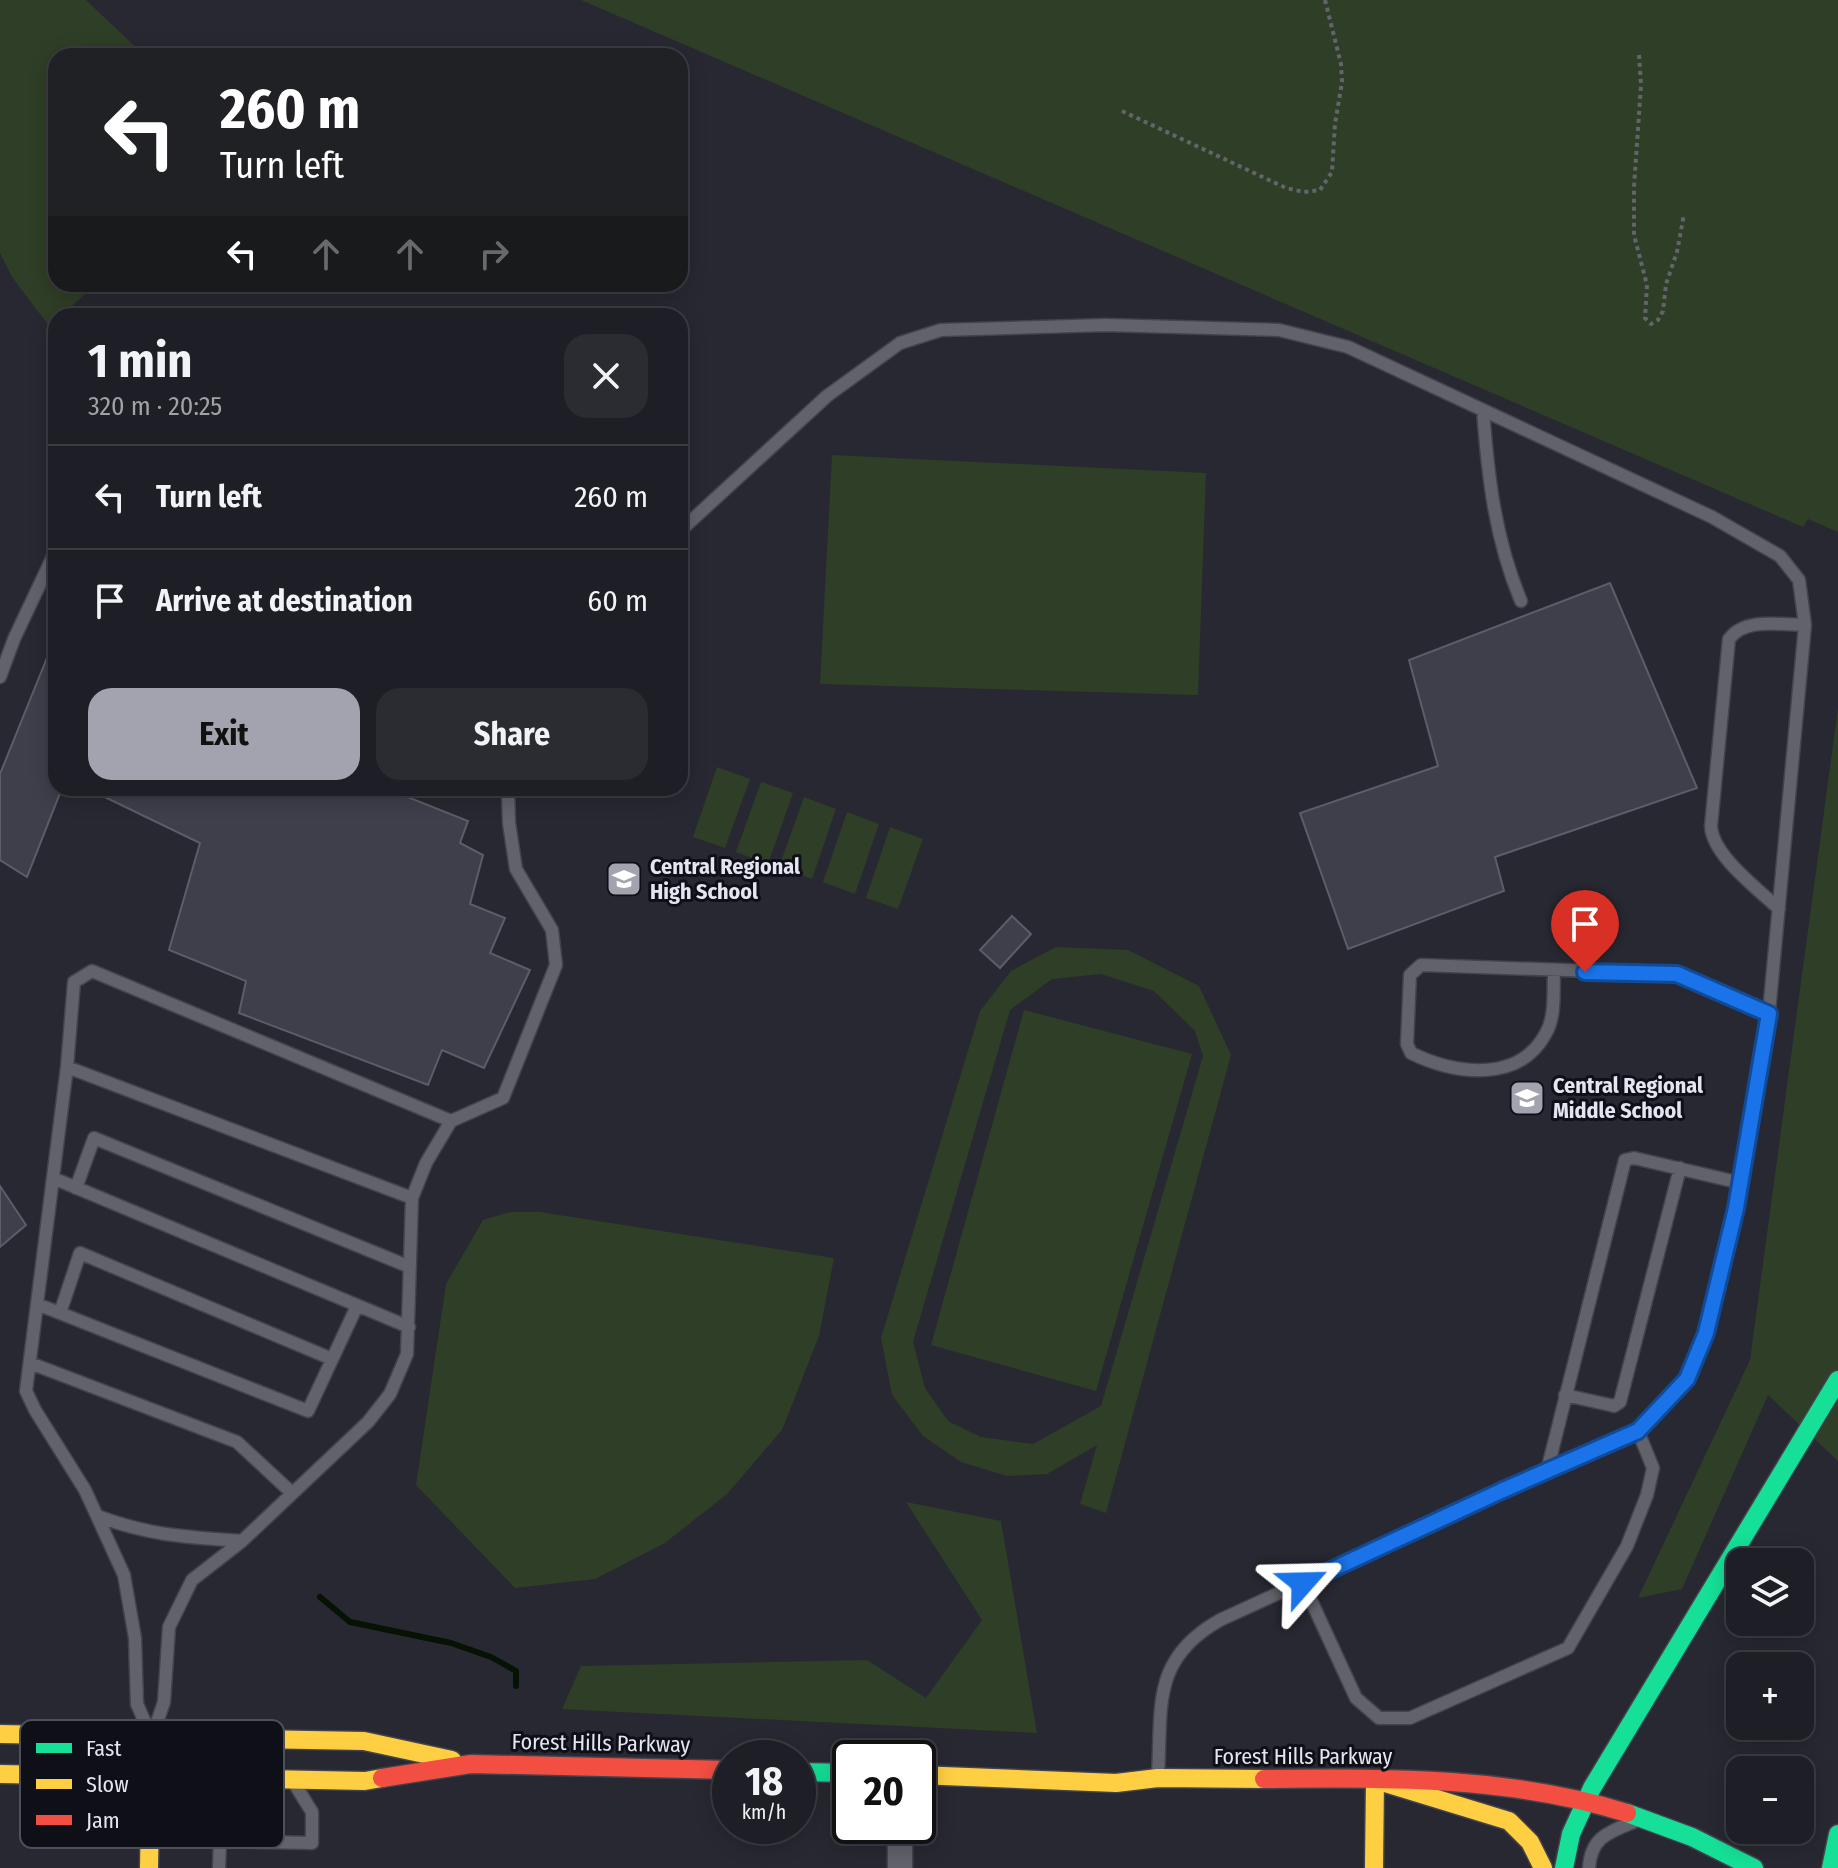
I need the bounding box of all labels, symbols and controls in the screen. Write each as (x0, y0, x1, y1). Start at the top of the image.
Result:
text: 260 m (220, 76, 360, 143)
icon: left (88, 80, 192, 184)
text: Turn left (220, 144, 344, 188)
icon: left (220, 232, 264, 276)
icon: ahead (304, 232, 348, 276)
icon: ahead (388, 232, 432, 276)
icon: right (472, 232, 516, 276)
text: 1 min (88, 332, 193, 390)
button: close (564, 334, 648, 418)
text: 320 m · 20:25 (88, 391, 222, 422)
icon: left (88, 475, 132, 519)
text: Turn left (156, 479, 262, 515)
text: 260 m (574, 479, 648, 515)
icon: arrive (88, 579, 132, 623)
text: Arrive at destination (156, 583, 413, 619)
text: 60 m (587, 583, 648, 619)
button: Exit (88, 688, 360, 780)
button: Share (376, 688, 648, 780)
place label: Central Regional High School (650, 853, 801, 905)
school or university icon: Central Regional High School (605, 860, 643, 898)
pin (1551, 890, 1619, 972)
icon: arrive (1563, 902, 1607, 946)
place label: Central Regional Middle School (1553, 1072, 1704, 1124)
school or university icon: Central Regional Middle School (1508, 1079, 1546, 1117)
position arrow (1261, 1541, 1345, 1625)
map controls (1726, 1548, 1814, 1844)
button: layers (1726, 1548, 1814, 1636)
button: + (1726, 1652, 1814, 1740)
legend (20, 1720, 284, 1848)
street label: Forest Hills Parkway (511, 1728, 691, 1758)
text: Fast (86, 1735, 122, 1762)
speed limit sign: 20 (832, 1740, 936, 1844)
street label: Forest Hills Parkway (1214, 1743, 1393, 1770)
button: − (1726, 1756, 1814, 1844)
text: 18 (745, 1758, 783, 1806)
text: Slow (86, 1771, 129, 1798)
text: km/h (742, 1800, 786, 1824)
text: Jam (86, 1807, 120, 1834)

